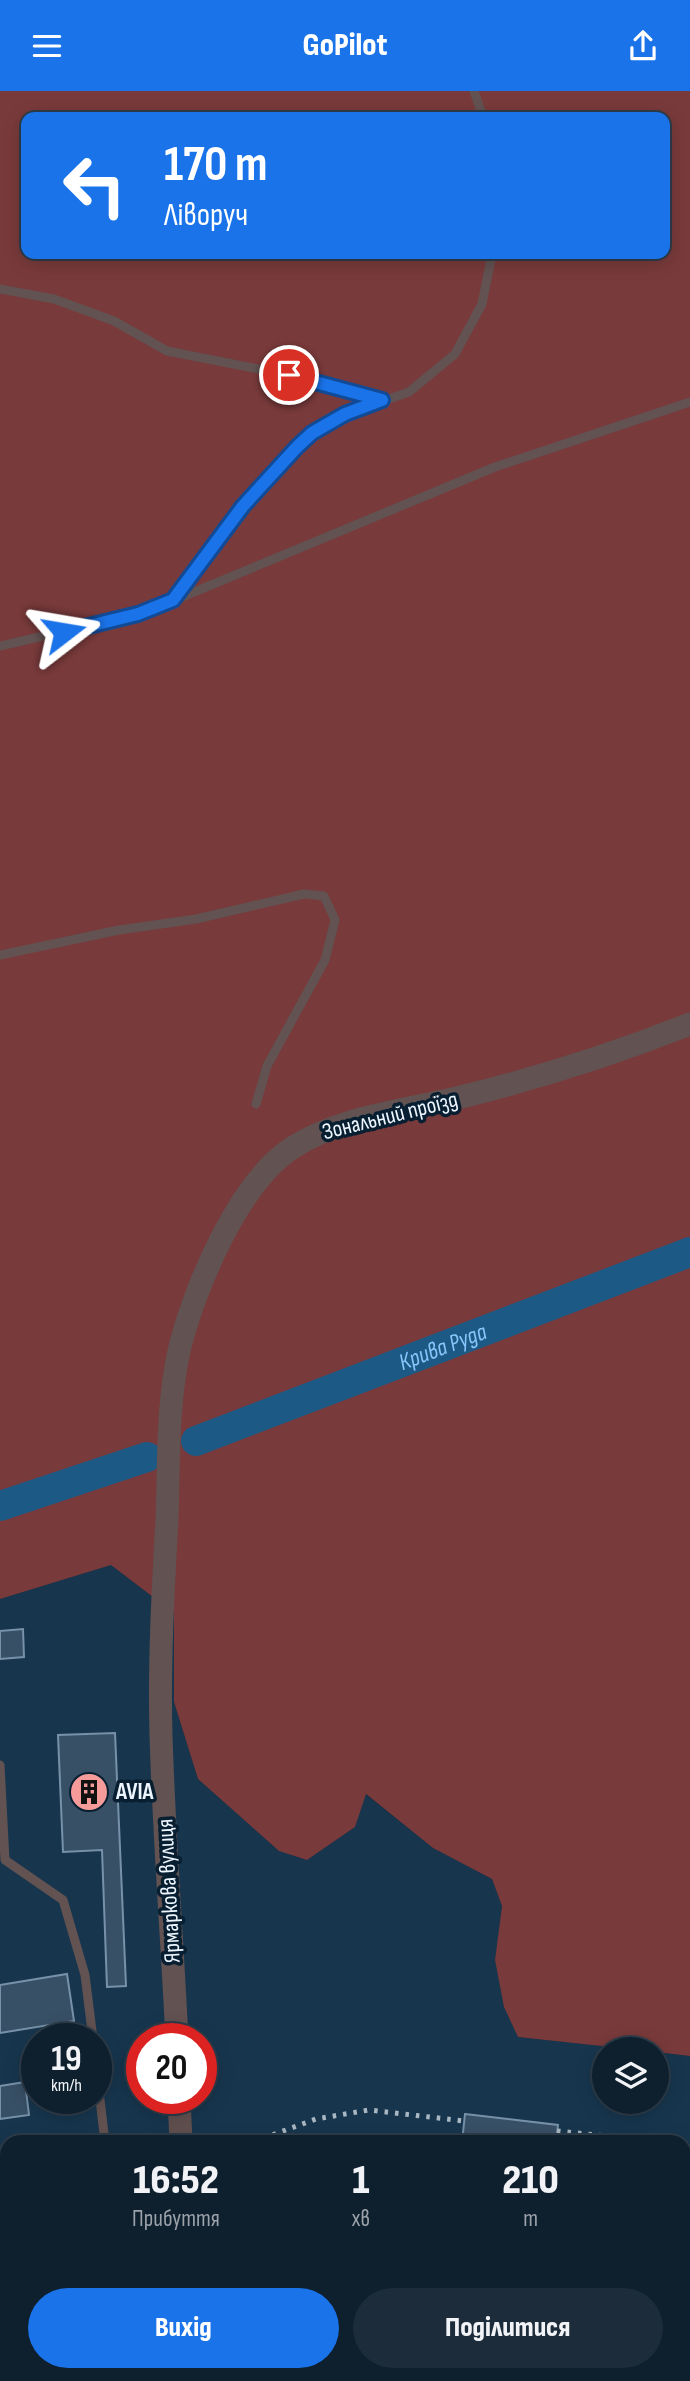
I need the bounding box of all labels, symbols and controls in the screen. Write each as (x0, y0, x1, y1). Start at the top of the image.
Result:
text: GoPilot (303, 26, 387, 65)
icon: menu (28, 27, 66, 65)
icon: share (624, 27, 662, 65)
text: 170 m (164, 136, 268, 195)
icon: left (49, 140, 140, 231)
text: Ліворуч (164, 196, 248, 235)
pin (259, 345, 319, 405)
icon: arrive (270, 356, 308, 394)
position arrow (27, 595, 101, 669)
street label: Зональний проїзд (319, 1086, 461, 1146)
water label: Крива Руда (395, 1317, 491, 1377)
building icon: AVIA (68, 1771, 110, 1813)
place label: AVIA (115, 1778, 155, 1806)
street label: Ярмаркова вулиця (151, 1818, 187, 1964)
speed limit sign: 20 (126, 2023, 217, 2114)
map controls (592, 2037, 669, 2114)
button: layers (592, 2037, 669, 2114)
text: 19 (51, 2038, 82, 2081)
text: km/h (51, 2075, 82, 2096)
text: 16:52 (133, 2155, 219, 2206)
text: 1 (352, 2155, 370, 2206)
text: 210 (502, 2155, 559, 2206)
text: Прибуття (132, 2205, 220, 2233)
text: хв (352, 2205, 370, 2233)
text: m (523, 2205, 538, 2233)
button: Вихід (28, 2288, 339, 2368)
button: Поділитися (353, 2288, 663, 2368)

